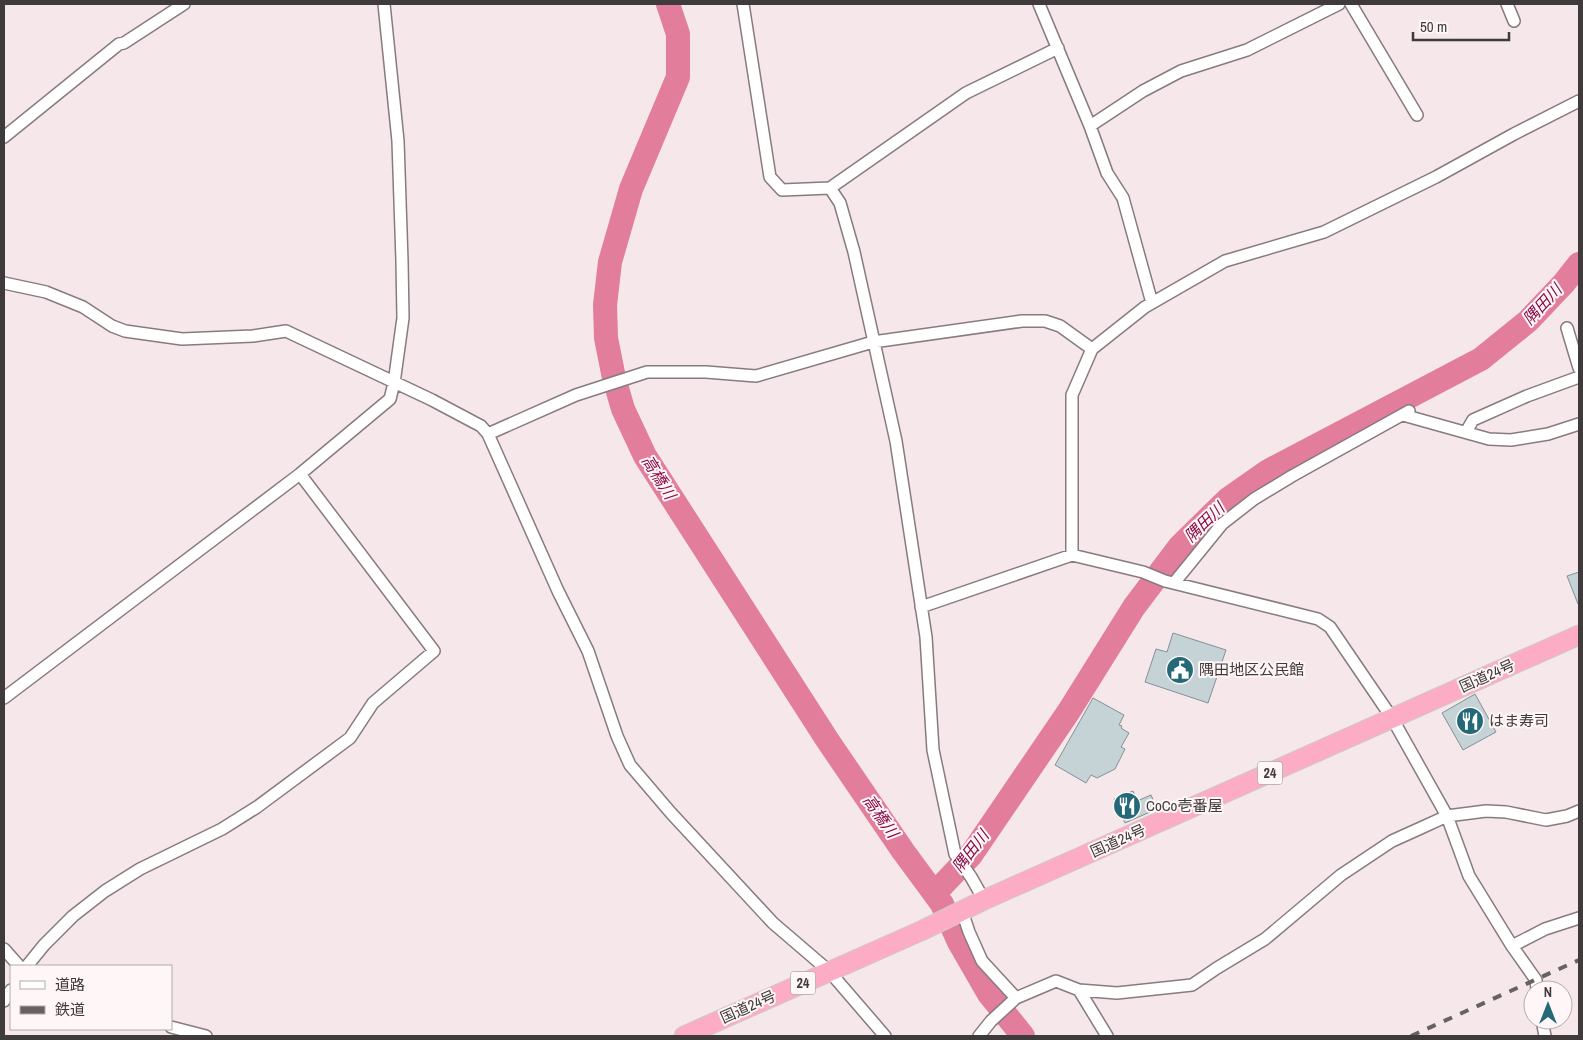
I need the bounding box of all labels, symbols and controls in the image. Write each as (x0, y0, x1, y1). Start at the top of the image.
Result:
scale bar (1413, 10, 1509, 42)
text: 50 m (1420, 16, 1447, 37)
water label: 隅田川 (1518, 277, 1568, 329)
water label: 高橋川 (637, 451, 682, 505)
water label: 隅田川 (1179, 496, 1230, 547)
street label: 国道24号 (1456, 654, 1518, 697)
public building icon: 隅田地区公民館 (1165, 655, 1195, 685)
place label: 隅田地区公民館 (1199, 659, 1304, 680)
restaurant icon: はま寿司 (1455, 706, 1485, 736)
place label: はま寿司 (1489, 710, 1549, 731)
road number: 24 (1258, 761, 1282, 784)
water label: 高橋川 (858, 790, 905, 844)
restaurant icon: CoCo壱番屋 (1112, 791, 1142, 821)
place label: CoCo壱番屋 (1146, 795, 1222, 816)
street label: 国道24号 (1087, 819, 1149, 862)
water label: 隅田川 (947, 824, 995, 877)
legend (10, 965, 172, 1030)
road number: 24 (790, 971, 816, 994)
text: 道路 (55, 974, 85, 995)
north arrow (1523, 980, 1573, 1030)
text: N (1544, 983, 1552, 1001)
street label: 国道24号 (717, 985, 779, 1028)
text: 鉄道 (55, 999, 85, 1020)

